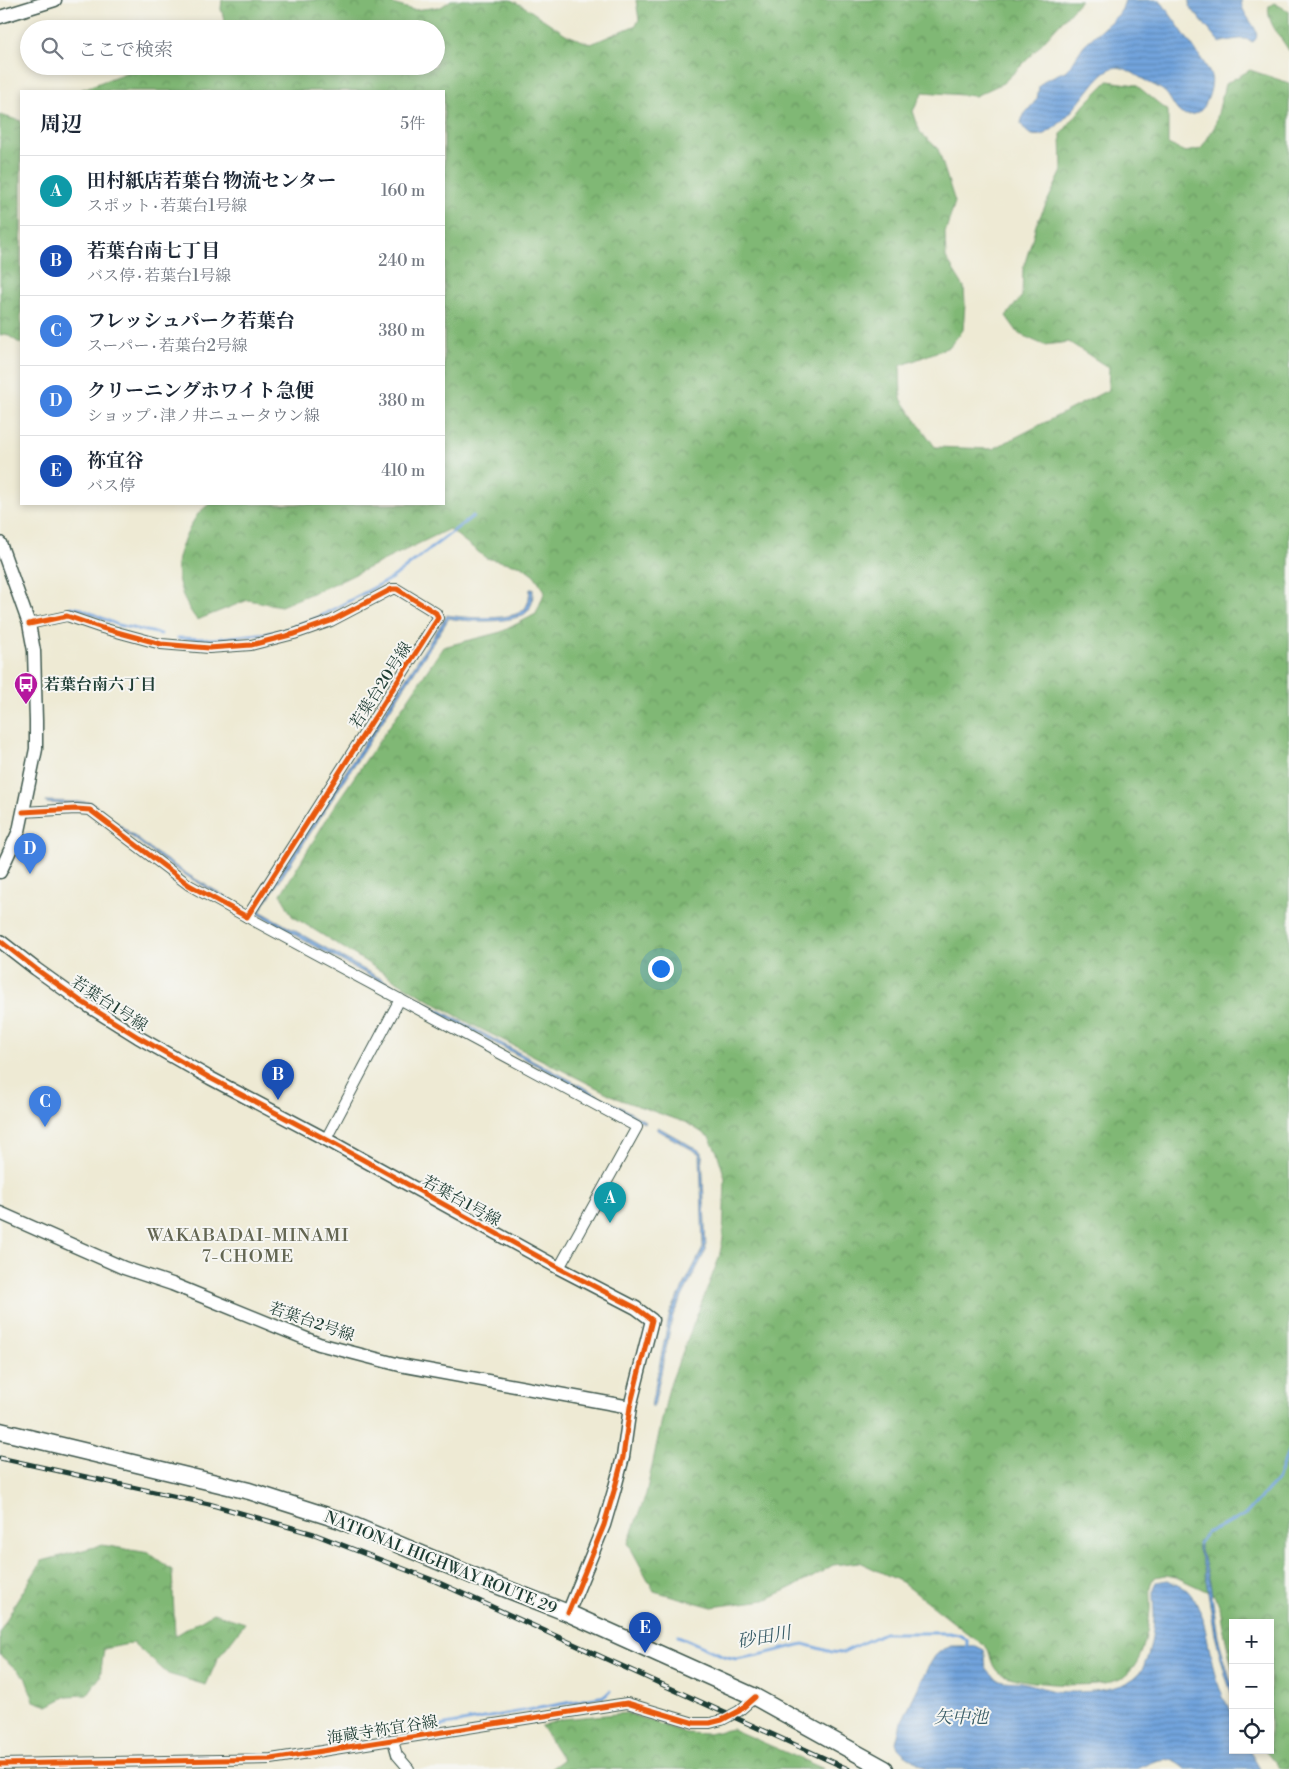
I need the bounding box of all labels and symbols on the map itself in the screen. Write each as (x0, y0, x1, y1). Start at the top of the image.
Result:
street label: 若葉台20号線 (345, 638, 416, 733)
bus stop icon: 若葉台南六丁目 (13, 671, 39, 705)
place label: 若葉台南六丁目 (44, 675, 156, 695)
pin: D (14, 833, 46, 874)
your location (648, 956, 674, 982)
street label: 若葉台1号線 (68, 972, 151, 1036)
pin: B (262, 1059, 294, 1100)
pin: C (29, 1086, 61, 1127)
street label: 若葉台1号線 (419, 1171, 504, 1231)
pin: A (594, 1182, 626, 1223)
district label: WAKABADAI-MINAMI 7-CHOME (146, 1224, 349, 1268)
street label: 若葉台2号線 (266, 1298, 357, 1346)
street label: NATIONAL HIGHWAY ROUTE 29 (321, 1507, 560, 1619)
pin: E (629, 1612, 661, 1653)
water label: 砂田川 (736, 1621, 795, 1654)
water label: 矢中池 (934, 1706, 990, 1729)
street label: 海蔵寺祢宜谷線 (325, 1711, 439, 1749)

